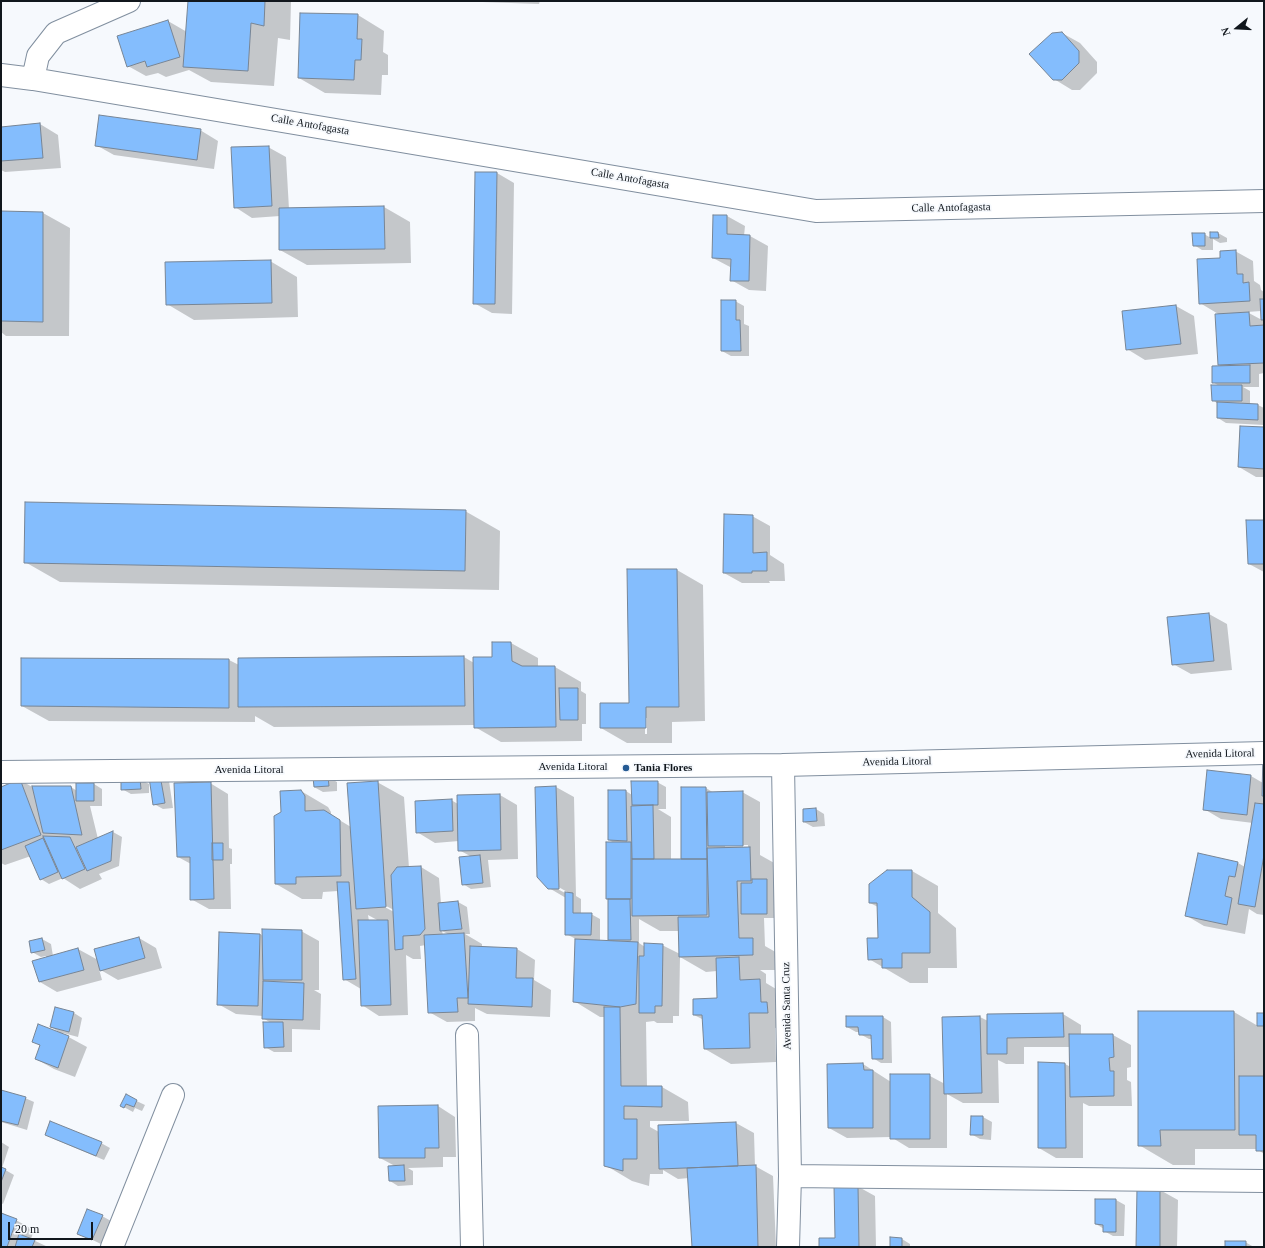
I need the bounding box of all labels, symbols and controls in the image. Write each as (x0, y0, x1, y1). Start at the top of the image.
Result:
north arrow (1217, 8, 1257, 48)
text: N (1219, 26, 1233, 37)
street label: Calle Antofagasta (270, 112, 350, 138)
street label: Calle Antofagasta (590, 166, 670, 192)
street label: Calle Antofagasta (911, 201, 991, 215)
street label: Avenida Litoral (1185, 747, 1255, 761)
street label: Avenida Litoral (862, 755, 932, 769)
street label: Avenida Litoral (538, 760, 608, 774)
place label: Tania Flores (634, 761, 692, 775)
street label: Avenida Litoral (214, 763, 284, 777)
marker: Tania Flores (621, 763, 631, 773)
street label: Avenida Santa Cruz (780, 962, 794, 1050)
scale bar (10, 1214, 95, 1240)
text: 20 m (15, 1222, 39, 1236)

